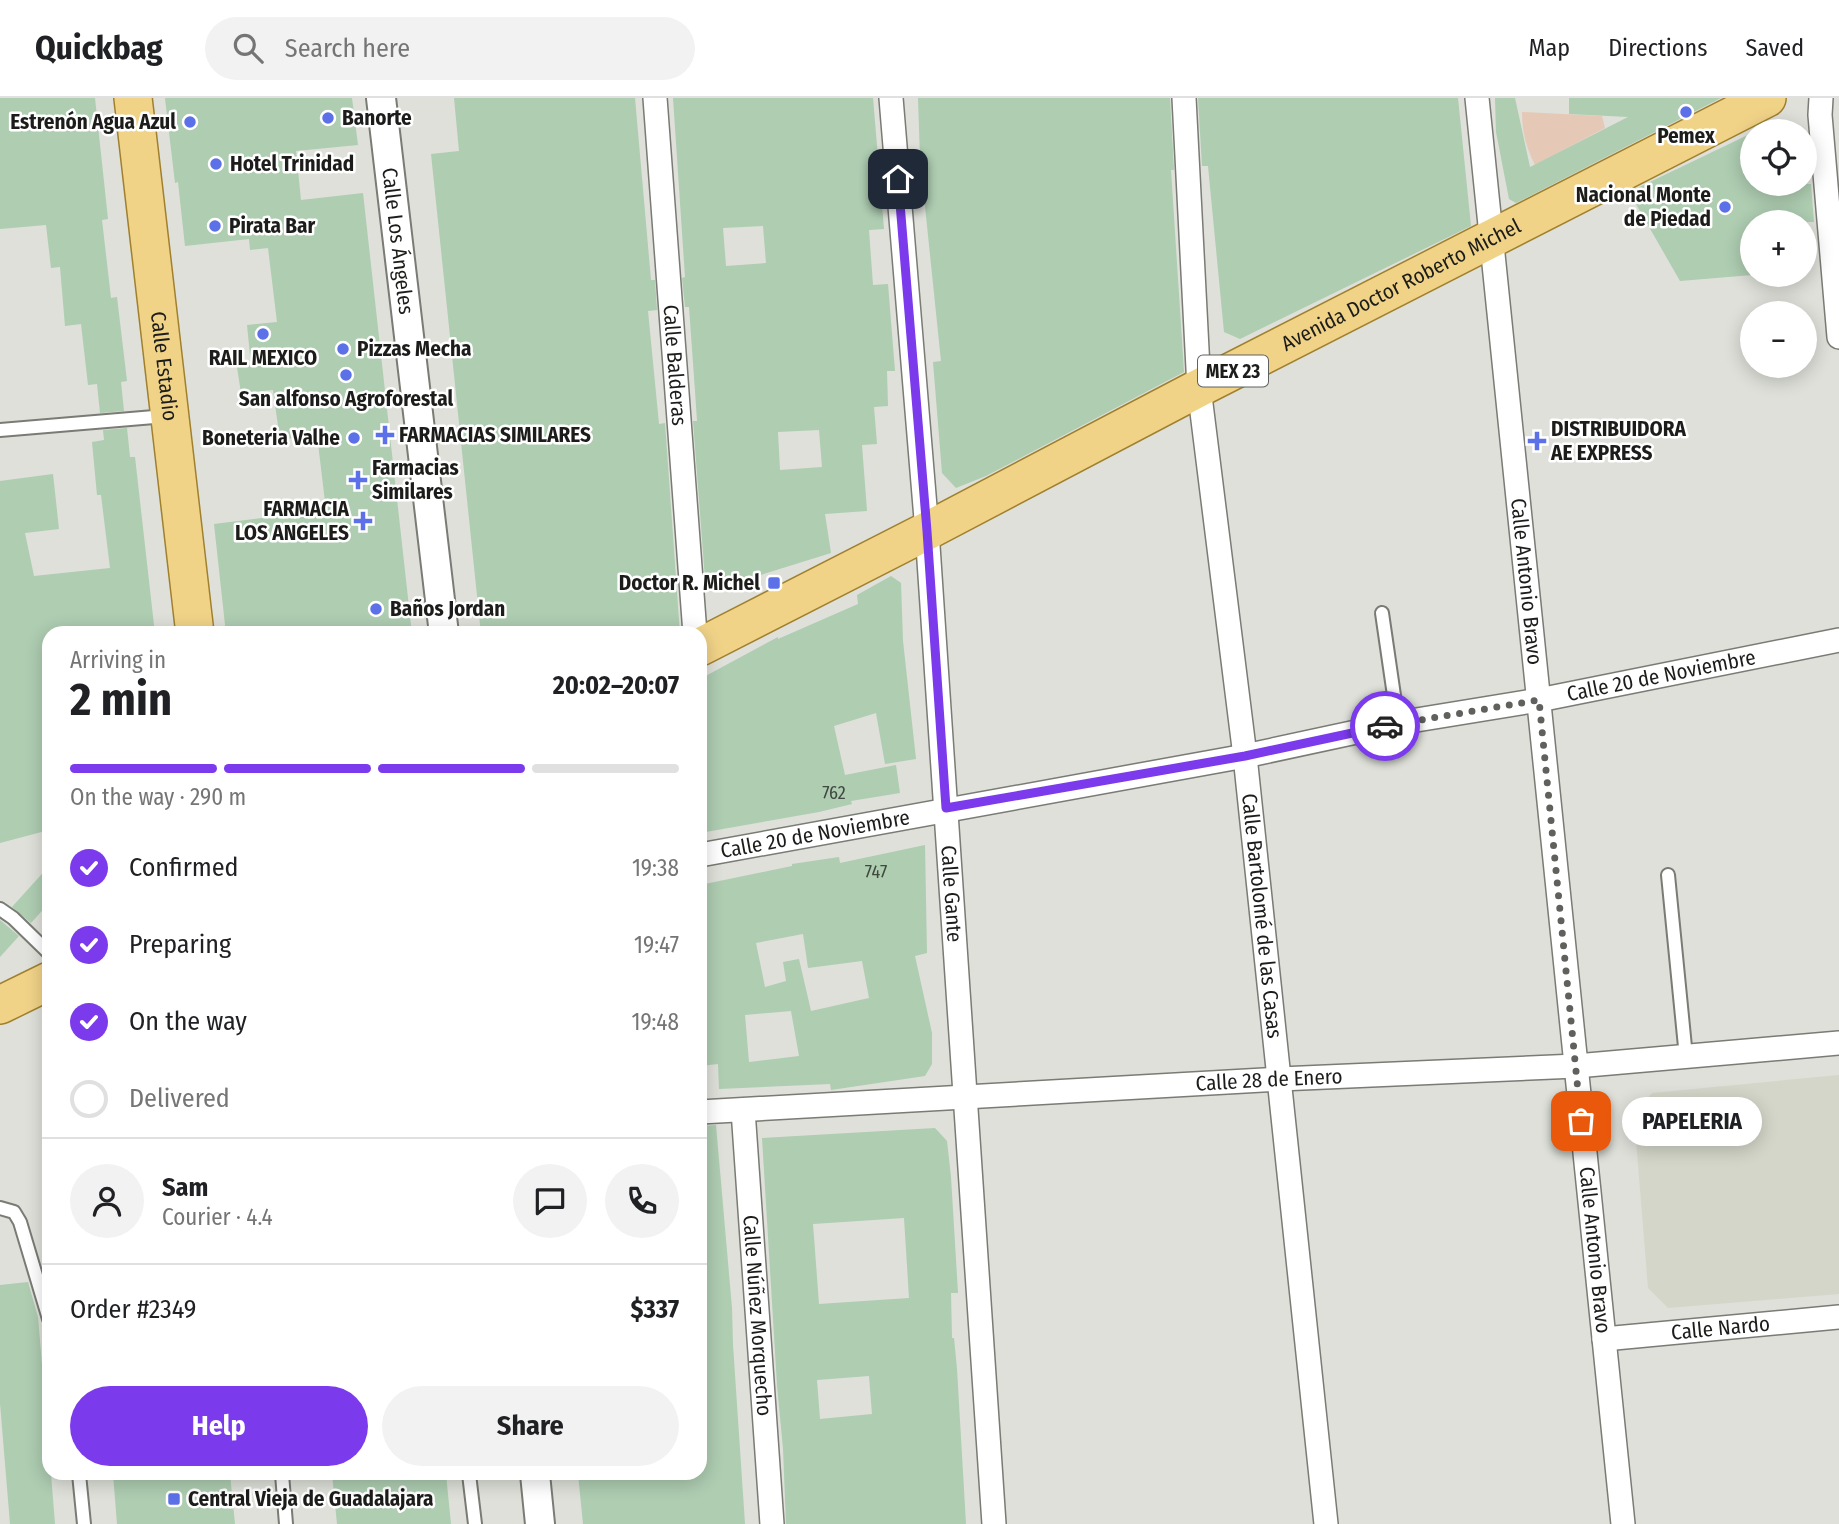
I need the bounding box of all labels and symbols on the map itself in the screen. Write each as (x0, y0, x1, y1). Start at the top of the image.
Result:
marker: Pemex (1678, 104, 1694, 120)
place label: Banorte (342, 105, 412, 131)
place label: Estrenón Agua Azul (10, 109, 176, 135)
marker: Banorte (320, 110, 336, 126)
marker: Estrenón Agua Azul (182, 114, 198, 130)
place label: Pemex (1657, 123, 1716, 149)
pin (868, 149, 928, 209)
place label: Hotel Trinidad (230, 151, 354, 177)
marker: Hotel Trinidad (208, 156, 224, 172)
street label: Calle Los Ángeles (376, 166, 419, 316)
place label: Nacional Monte de Piedad (1576, 182, 1711, 232)
marker: Nacional Monte de Piedad (1717, 199, 1733, 215)
place label: Pirata Bar (229, 213, 316, 239)
street label: Avenida Doctor Roberto Michel (1277, 213, 1526, 357)
marker: Pirata Bar (207, 218, 223, 234)
street label: Calle Balderas (657, 304, 692, 427)
street label: Calle Estadio (145, 310, 183, 422)
marker: RAIL MEXICO (255, 326, 271, 342)
place label: Pizzas Mecha (357, 336, 471, 362)
marker: Pizzas Mecha (335, 341, 351, 357)
place label: RAIL MEXICO (209, 345, 317, 371)
road number: MEX 23 (1198, 356, 1268, 386)
marker: San alfonso Agroforestal (338, 367, 354, 383)
place label: San alfonso Agroforestal (239, 386, 454, 412)
place label: DISTRIBUIDORA AE EXPRESS (1550, 416, 1687, 466)
place label: FARMACIAS SIMILARES (399, 422, 591, 448)
place label: Boneteria Valhe (202, 425, 340, 451)
marker: FARMACIAS SIMILARES (377, 427, 393, 443)
marker: Boneteria Valhe (346, 430, 362, 446)
marker: DISTRIBUIDORA AE EXPRESS (1529, 433, 1545, 449)
place label: Farmacias Similares (372, 455, 459, 505)
marker: Farmacias Similares (350, 472, 366, 488)
place label: FARMACIA LOS ANGELES (235, 496, 350, 546)
street label: Calle Antonio Bravo (1505, 497, 1548, 666)
marker: FARMACIA LOS ANGELES (355, 513, 371, 529)
place label: Doctor R. Michel (619, 570, 760, 596)
marker: Doctor R. Michel (766, 575, 782, 591)
place label: Baños Jordan (390, 596, 505, 622)
marker: Baños Jordan (368, 601, 384, 617)
street label: Calle 20 de Noviembre (1565, 644, 1758, 707)
courier (1350, 691, 1420, 761)
house number: 762 (822, 782, 846, 804)
street label: Calle Bartolomé de las Casas (1236, 792, 1288, 1040)
street label: Calle 20 de Noviembre (718, 804, 912, 864)
street label: Calle Gante (935, 844, 968, 943)
house number: 747 (865, 861, 887, 883)
street label: Calle 28 de Enero (1195, 1063, 1343, 1097)
pin (1551, 1091, 1611, 1151)
callout: PAPELERIA (1623, 1096, 1763, 1146)
street label: Calle Antonio Bravo (1573, 1165, 1616, 1335)
street label: Calle Núñez Morquecho (737, 1214, 777, 1417)
street label: Calle Nardo (1670, 1311, 1771, 1346)
place label: Central Vieja de Guadalajara (188, 1486, 434, 1512)
marker: Central Vieja de Guadalajara (166, 1491, 182, 1507)

